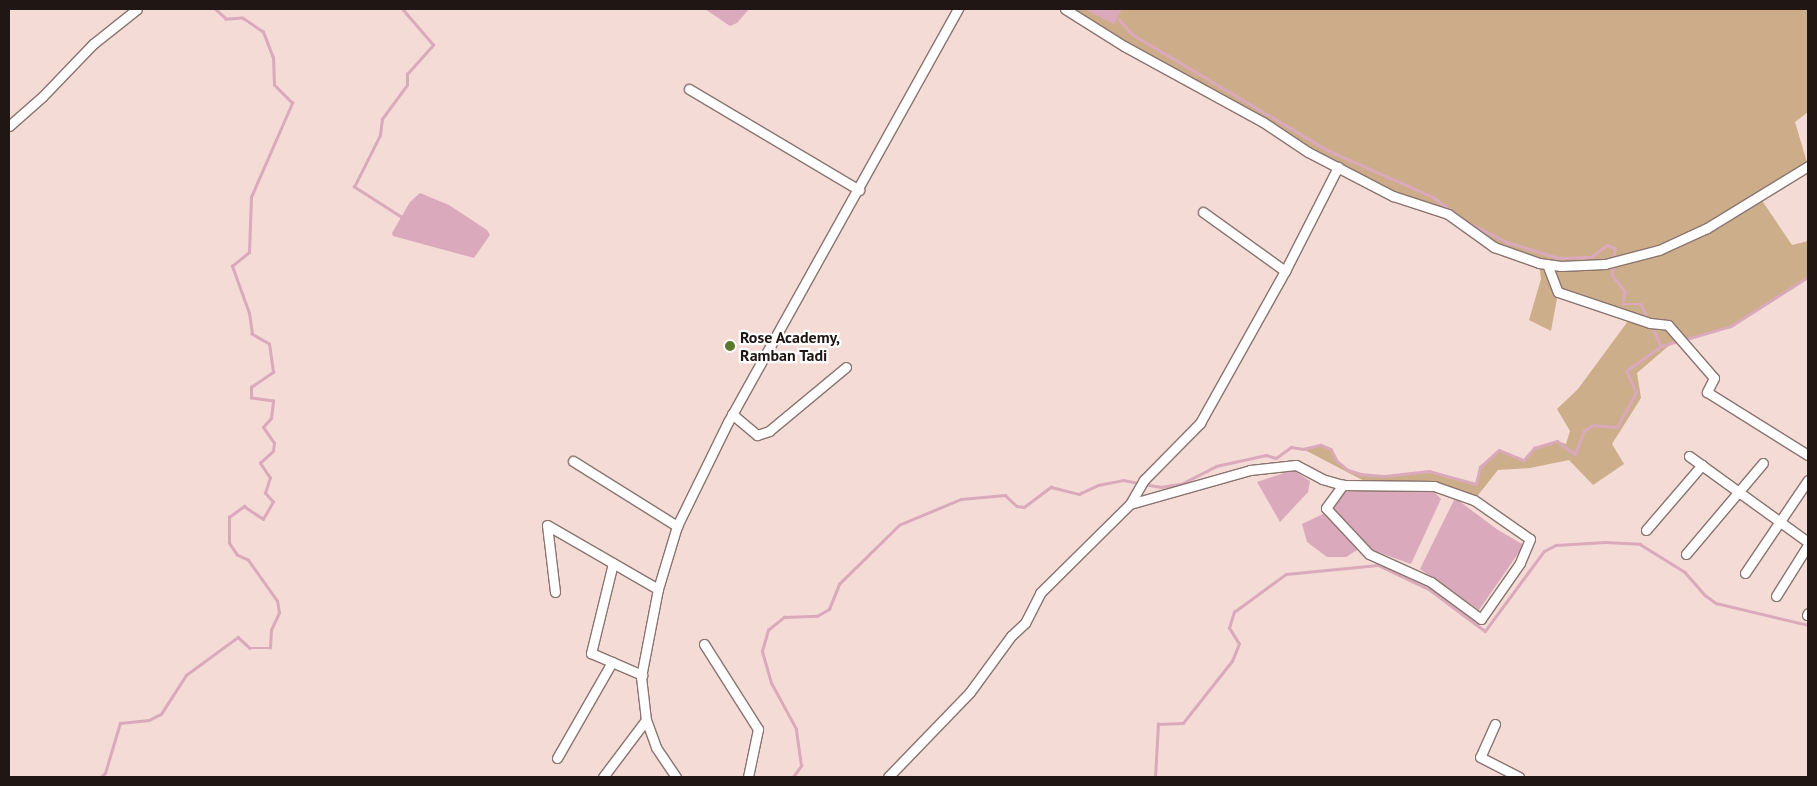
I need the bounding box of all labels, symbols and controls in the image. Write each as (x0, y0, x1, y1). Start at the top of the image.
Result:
place label: Rose Academy, Ramban Tadi (740, 327, 841, 365)
marker: Rose Academy, Ramban Tadi (724, 340, 736, 352)

